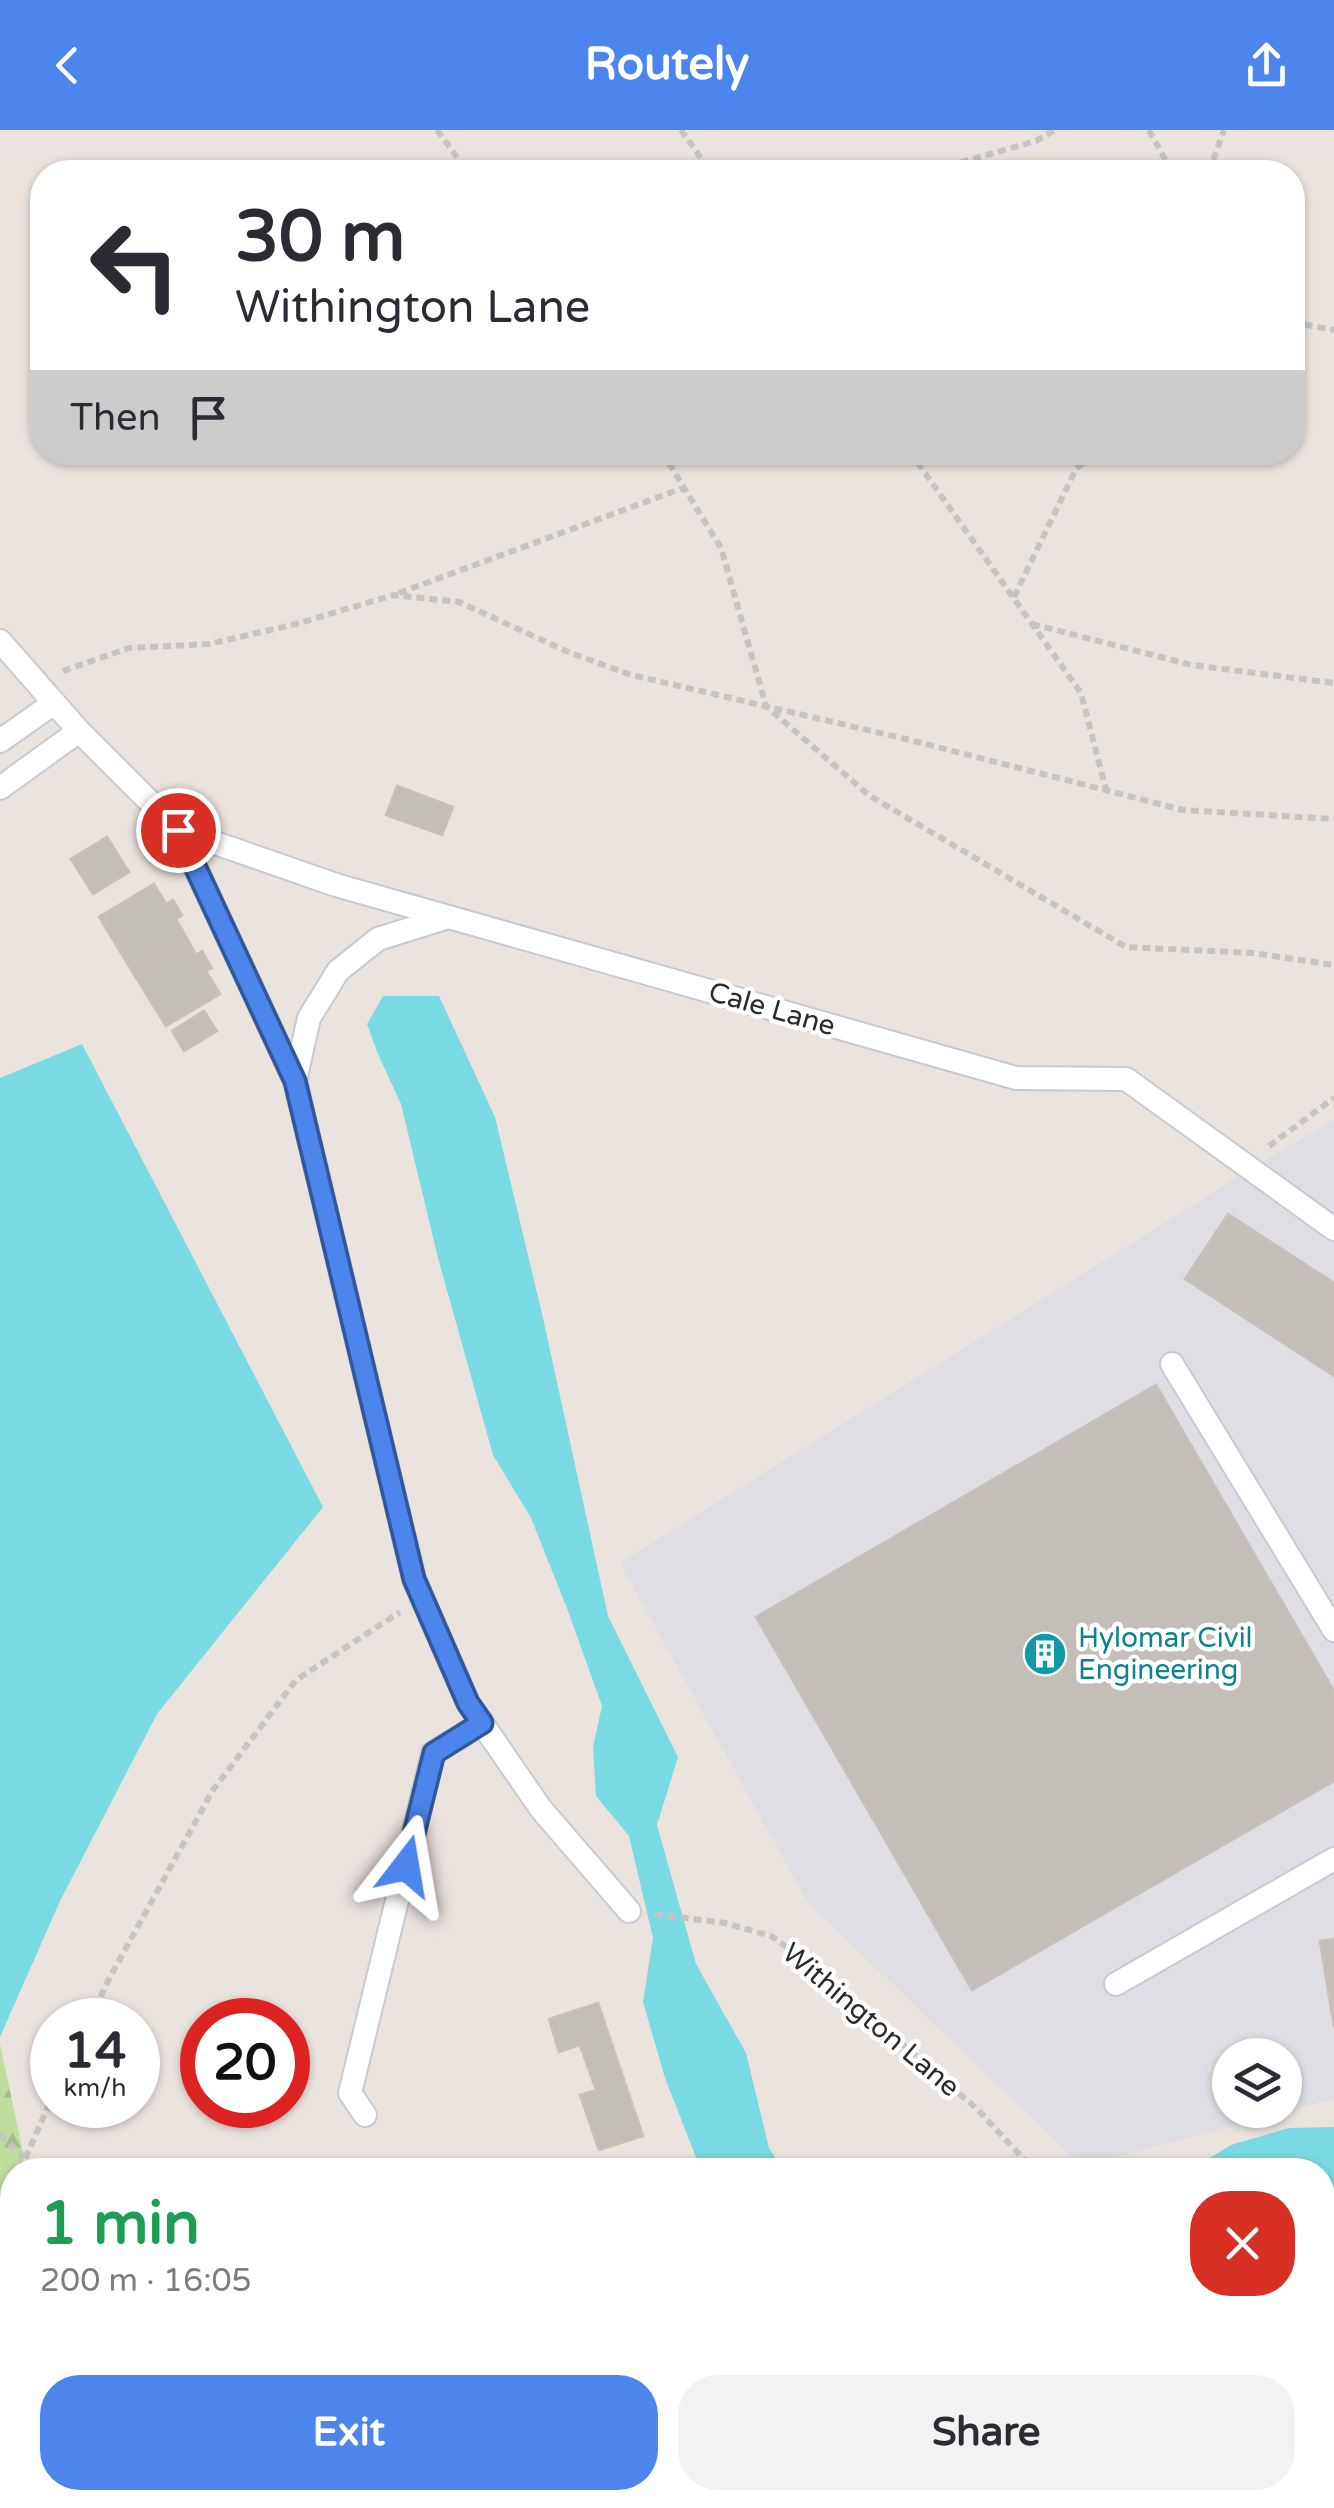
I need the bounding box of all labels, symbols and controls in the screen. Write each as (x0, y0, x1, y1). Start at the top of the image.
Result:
icon: back (40, 38, 95, 93)
text: Routely (585, 38, 749, 92)
icon: share (1239, 38, 1294, 93)
text: 30 m (235, 196, 405, 280)
icon: left (70, 200, 200, 330)
text: Withington Lane (235, 281, 590, 335)
icon: arrive (181, 390, 236, 445)
text: Then (70, 395, 161, 441)
pin (136, 788, 221, 873)
icon: arrive (151, 803, 206, 858)
street label: Cale Lane (705, 975, 839, 1043)
place label: Hylomar Civil Engineering (1078, 1621, 1253, 1687)
building icon: Hylomar Civil Engineering (1022, 1631, 1068, 1677)
position arrow (354, 1814, 458, 1918)
street label: Withington Lane (775, 1936, 967, 2104)
speed limit sign: 20 (180, 1998, 310, 2128)
text: 14 (64, 2021, 126, 2081)
map controls (1212, 2038, 1302, 2128)
button: layers (1212, 2038, 1302, 2128)
text: km/h (64, 2073, 126, 2103)
text: 1 min (40, 2188, 200, 2260)
button: close (1190, 2191, 1295, 2296)
text: 200 m · 16:05 (40, 2262, 252, 2300)
button: Exit (40, 2375, 658, 2490)
button: Share (678, 2375, 1295, 2490)

